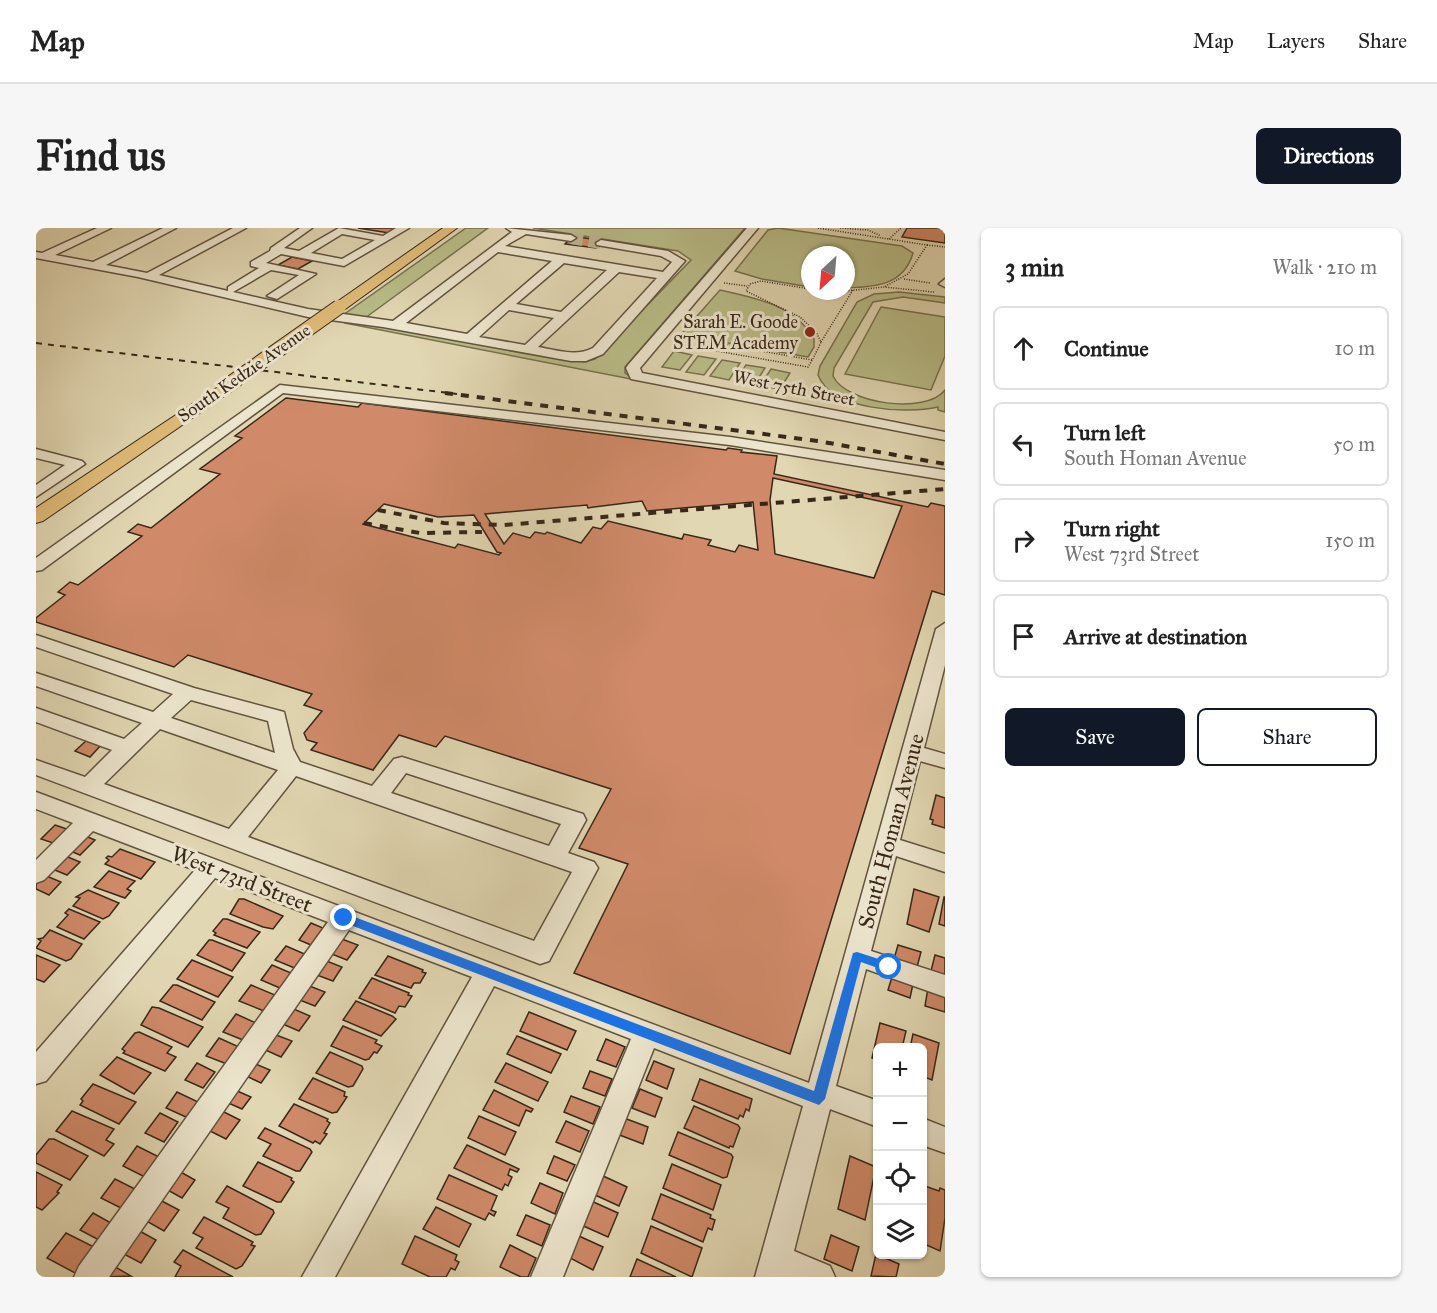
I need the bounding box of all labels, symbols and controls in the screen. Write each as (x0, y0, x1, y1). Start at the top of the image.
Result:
text: Map (30, 24, 85, 59)
text: Map (1193, 28, 1234, 54)
text: Layers (1267, 28, 1325, 54)
text: Share (1358, 28, 1407, 54)
button: Directions (1256, 128, 1401, 184)
text: Find us (36, 130, 166, 182)
north arrow (801, 246, 855, 300)
text: 3 min (1005, 251, 1064, 283)
text: Walk · 210 m (1272, 255, 1377, 279)
place label: Sarah E. Goode STEM Academy (673, 311, 799, 354)
street label: South Kedzie Avenue (173, 319, 315, 427)
marker: Sarah E. Goode STEM Academy (803, 325, 817, 339)
icon: ahead (1007, 332, 1040, 365)
text: Continue (1064, 335, 1149, 362)
text: 10 m (1334, 336, 1375, 360)
street label: West 75th Street (731, 365, 857, 411)
text: Turn left (1064, 419, 1146, 446)
icon: left (1007, 428, 1040, 461)
text: 50 m (1333, 432, 1375, 456)
text: South Homan Avenue (1064, 446, 1247, 470)
text: Turn right (1064, 515, 1160, 542)
icon: right (1007, 524, 1040, 557)
text: 150 m (1325, 528, 1375, 552)
text: West 73rd Street (1064, 542, 1199, 566)
icon: arrive (1007, 620, 1040, 653)
text: Arrive at destination (1064, 623, 1247, 650)
button: Save (1005, 708, 1185, 766)
button: Share (1197, 708, 1377, 766)
street label: South Homan Avenue (852, 731, 930, 931)
street label: West 73rd Street (168, 840, 317, 918)
route end (330, 904, 356, 930)
route start (875, 953, 901, 979)
map controls (873, 1043, 927, 1259)
button: + (873, 1043, 927, 1097)
button: − (873, 1097, 927, 1151)
button: locate (873, 1151, 927, 1205)
button: layers (873, 1205, 927, 1259)

